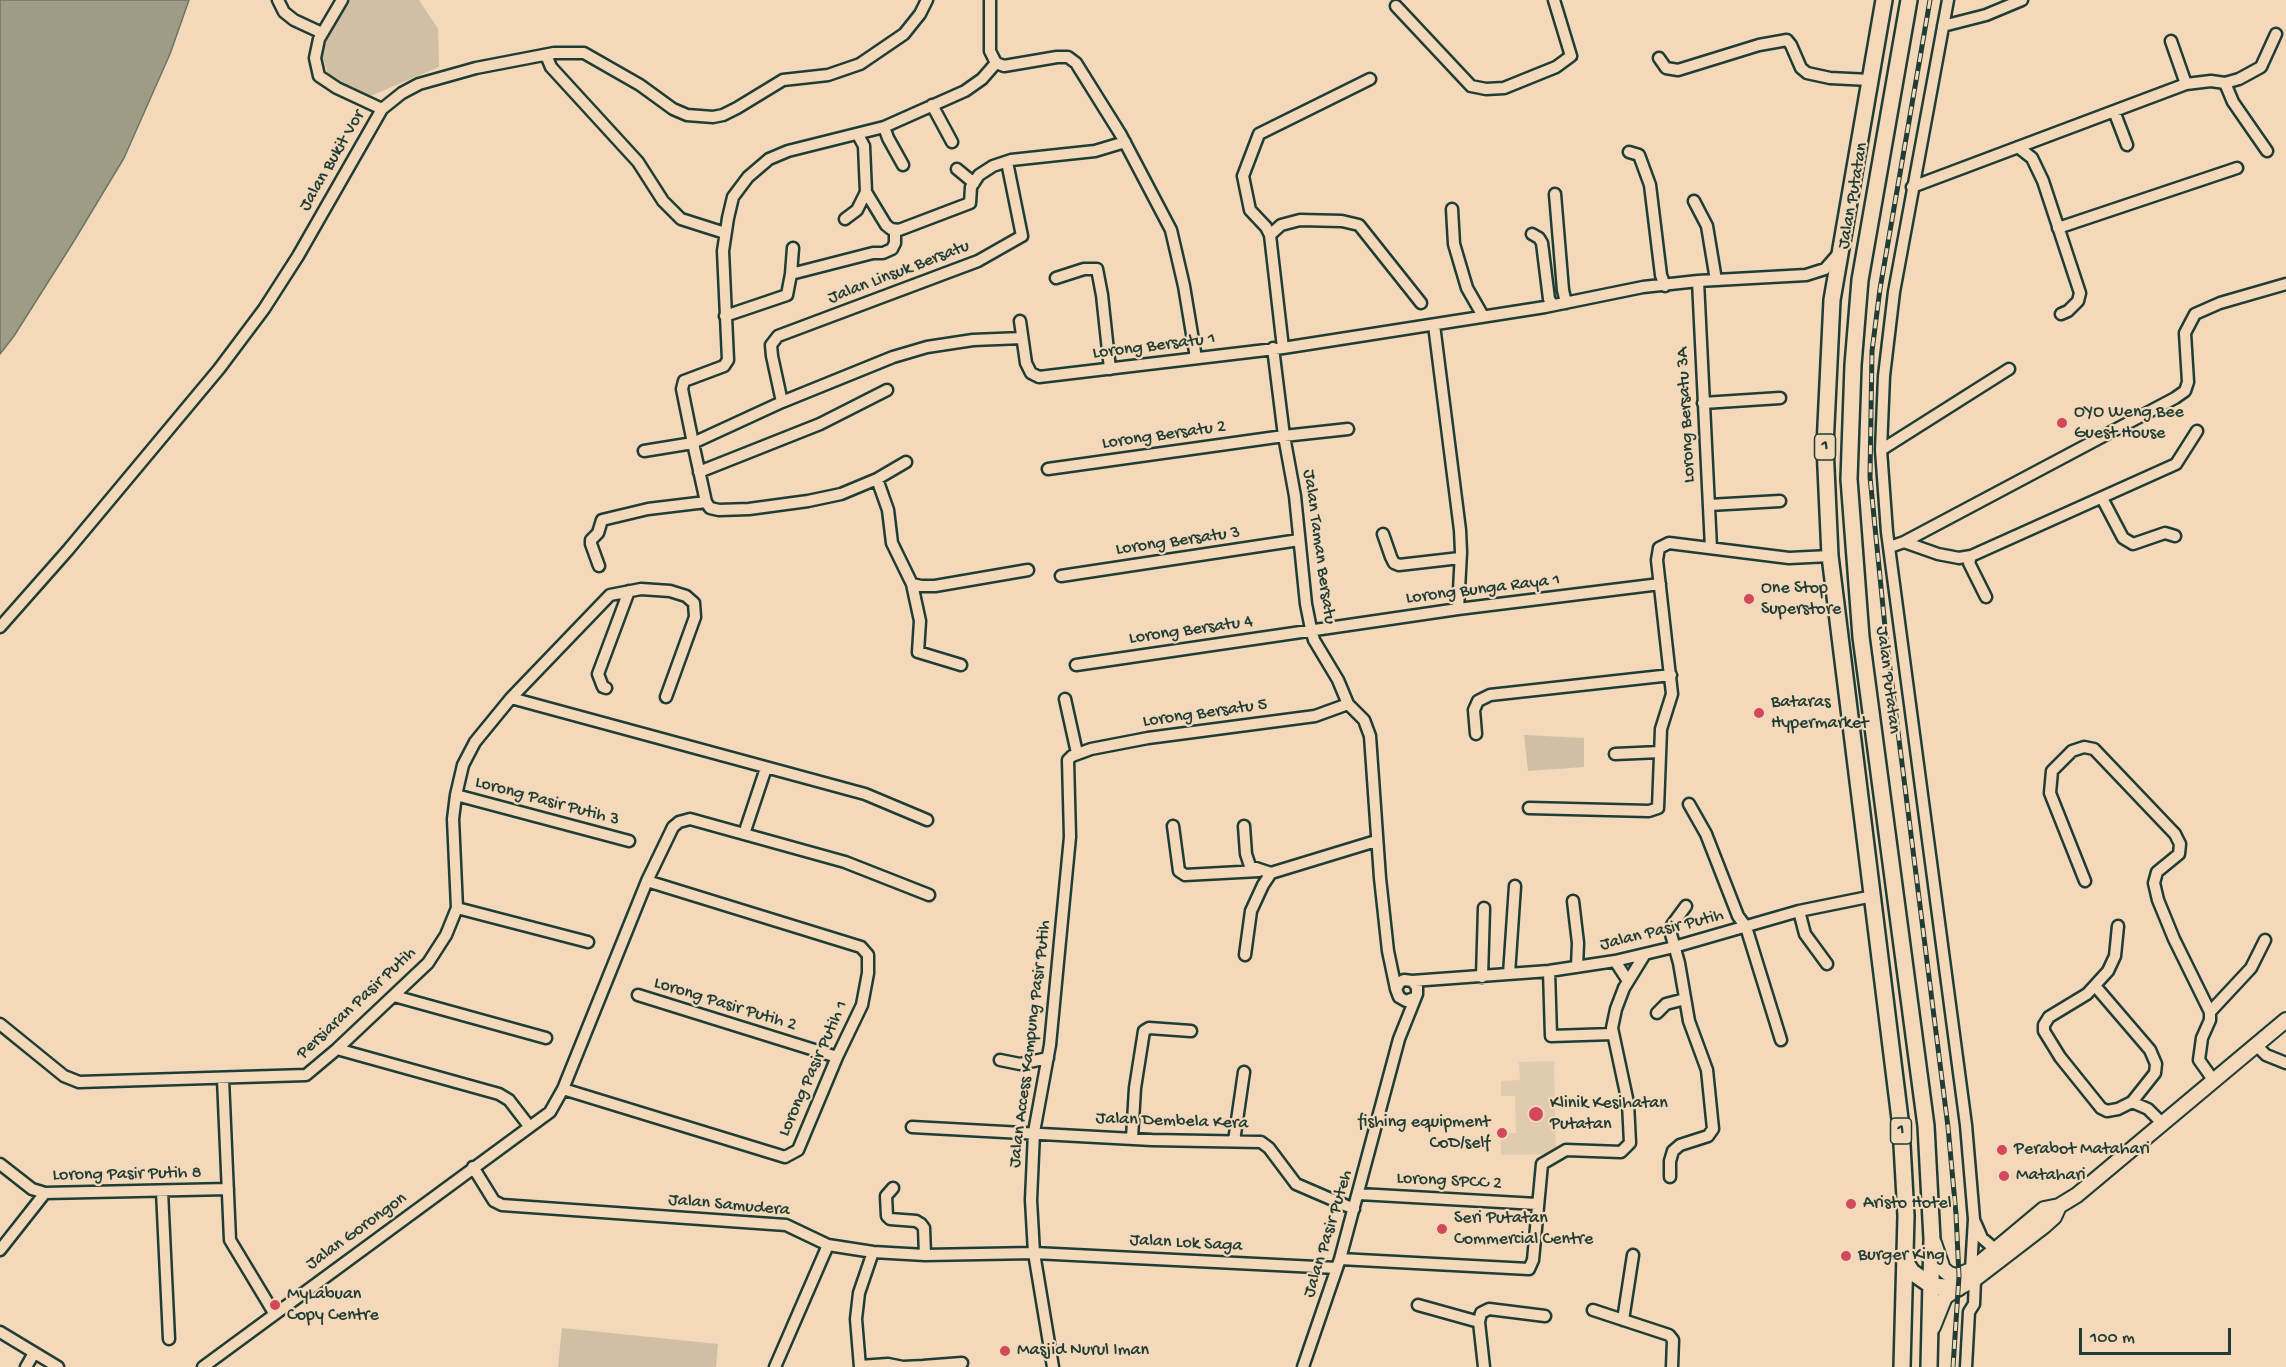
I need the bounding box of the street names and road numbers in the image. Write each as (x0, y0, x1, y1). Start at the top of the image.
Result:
street label: Jalan Bukit Vor (295, 107, 371, 215)
street label: Jalan Putatan (1834, 141, 1874, 251)
street label: Jalan Linsuk Bersatu (825, 236, 973, 310)
street label: Lorong Bersatu 1 (1091, 329, 1217, 365)
street label: Lorong Bersatu 3A (1673, 346, 1701, 484)
street label: Lorong Bersatu 2 (1101, 417, 1227, 455)
road number: 1 (1814, 434, 1836, 460)
street label: Jalan Taman Bersatu (1296, 468, 1340, 626)
street label: Lorong Bersatu 3 (1114, 523, 1242, 561)
street label: Lorong Bunga Raya 1 (1405, 570, 1561, 610)
street label: Lorong Bersatu 4 (1128, 612, 1254, 650)
street label: Jalan Putatan (1870, 625, 1904, 735)
street label: Lorong Bersatu 5 (1141, 695, 1269, 733)
street label: Lorong Pasir Putih 3 (472, 772, 622, 832)
street label: Jalan Pasir Putih (1598, 905, 1726, 957)
street label: Jalan Access Kampung Pasir Putih (1005, 919, 1057, 1169)
street label: Persiaran Pasir Putih (293, 943, 421, 1065)
street label: Lorong Pasir Putih 2 (651, 973, 799, 1037)
street label: Lorong Pasir Putih 1 (774, 998, 854, 1140)
street label: Jalan Dembela Kera (1095, 1109, 1249, 1135)
road number: 1 (1890, 1118, 1912, 1144)
street label: Lorong Pasir Putih 8 (52, 1163, 202, 1187)
street label: Jalan Pasir Puteh (1299, 1168, 1359, 1300)
street label: Lorong SPCC 2 (1396, 1168, 1502, 1196)
street label: Jalan Gorongon (302, 1188, 412, 1276)
street label: Jalan Samudera (667, 1190, 791, 1222)
street label: Jalan Lok Saga (1129, 1230, 1243, 1258)

